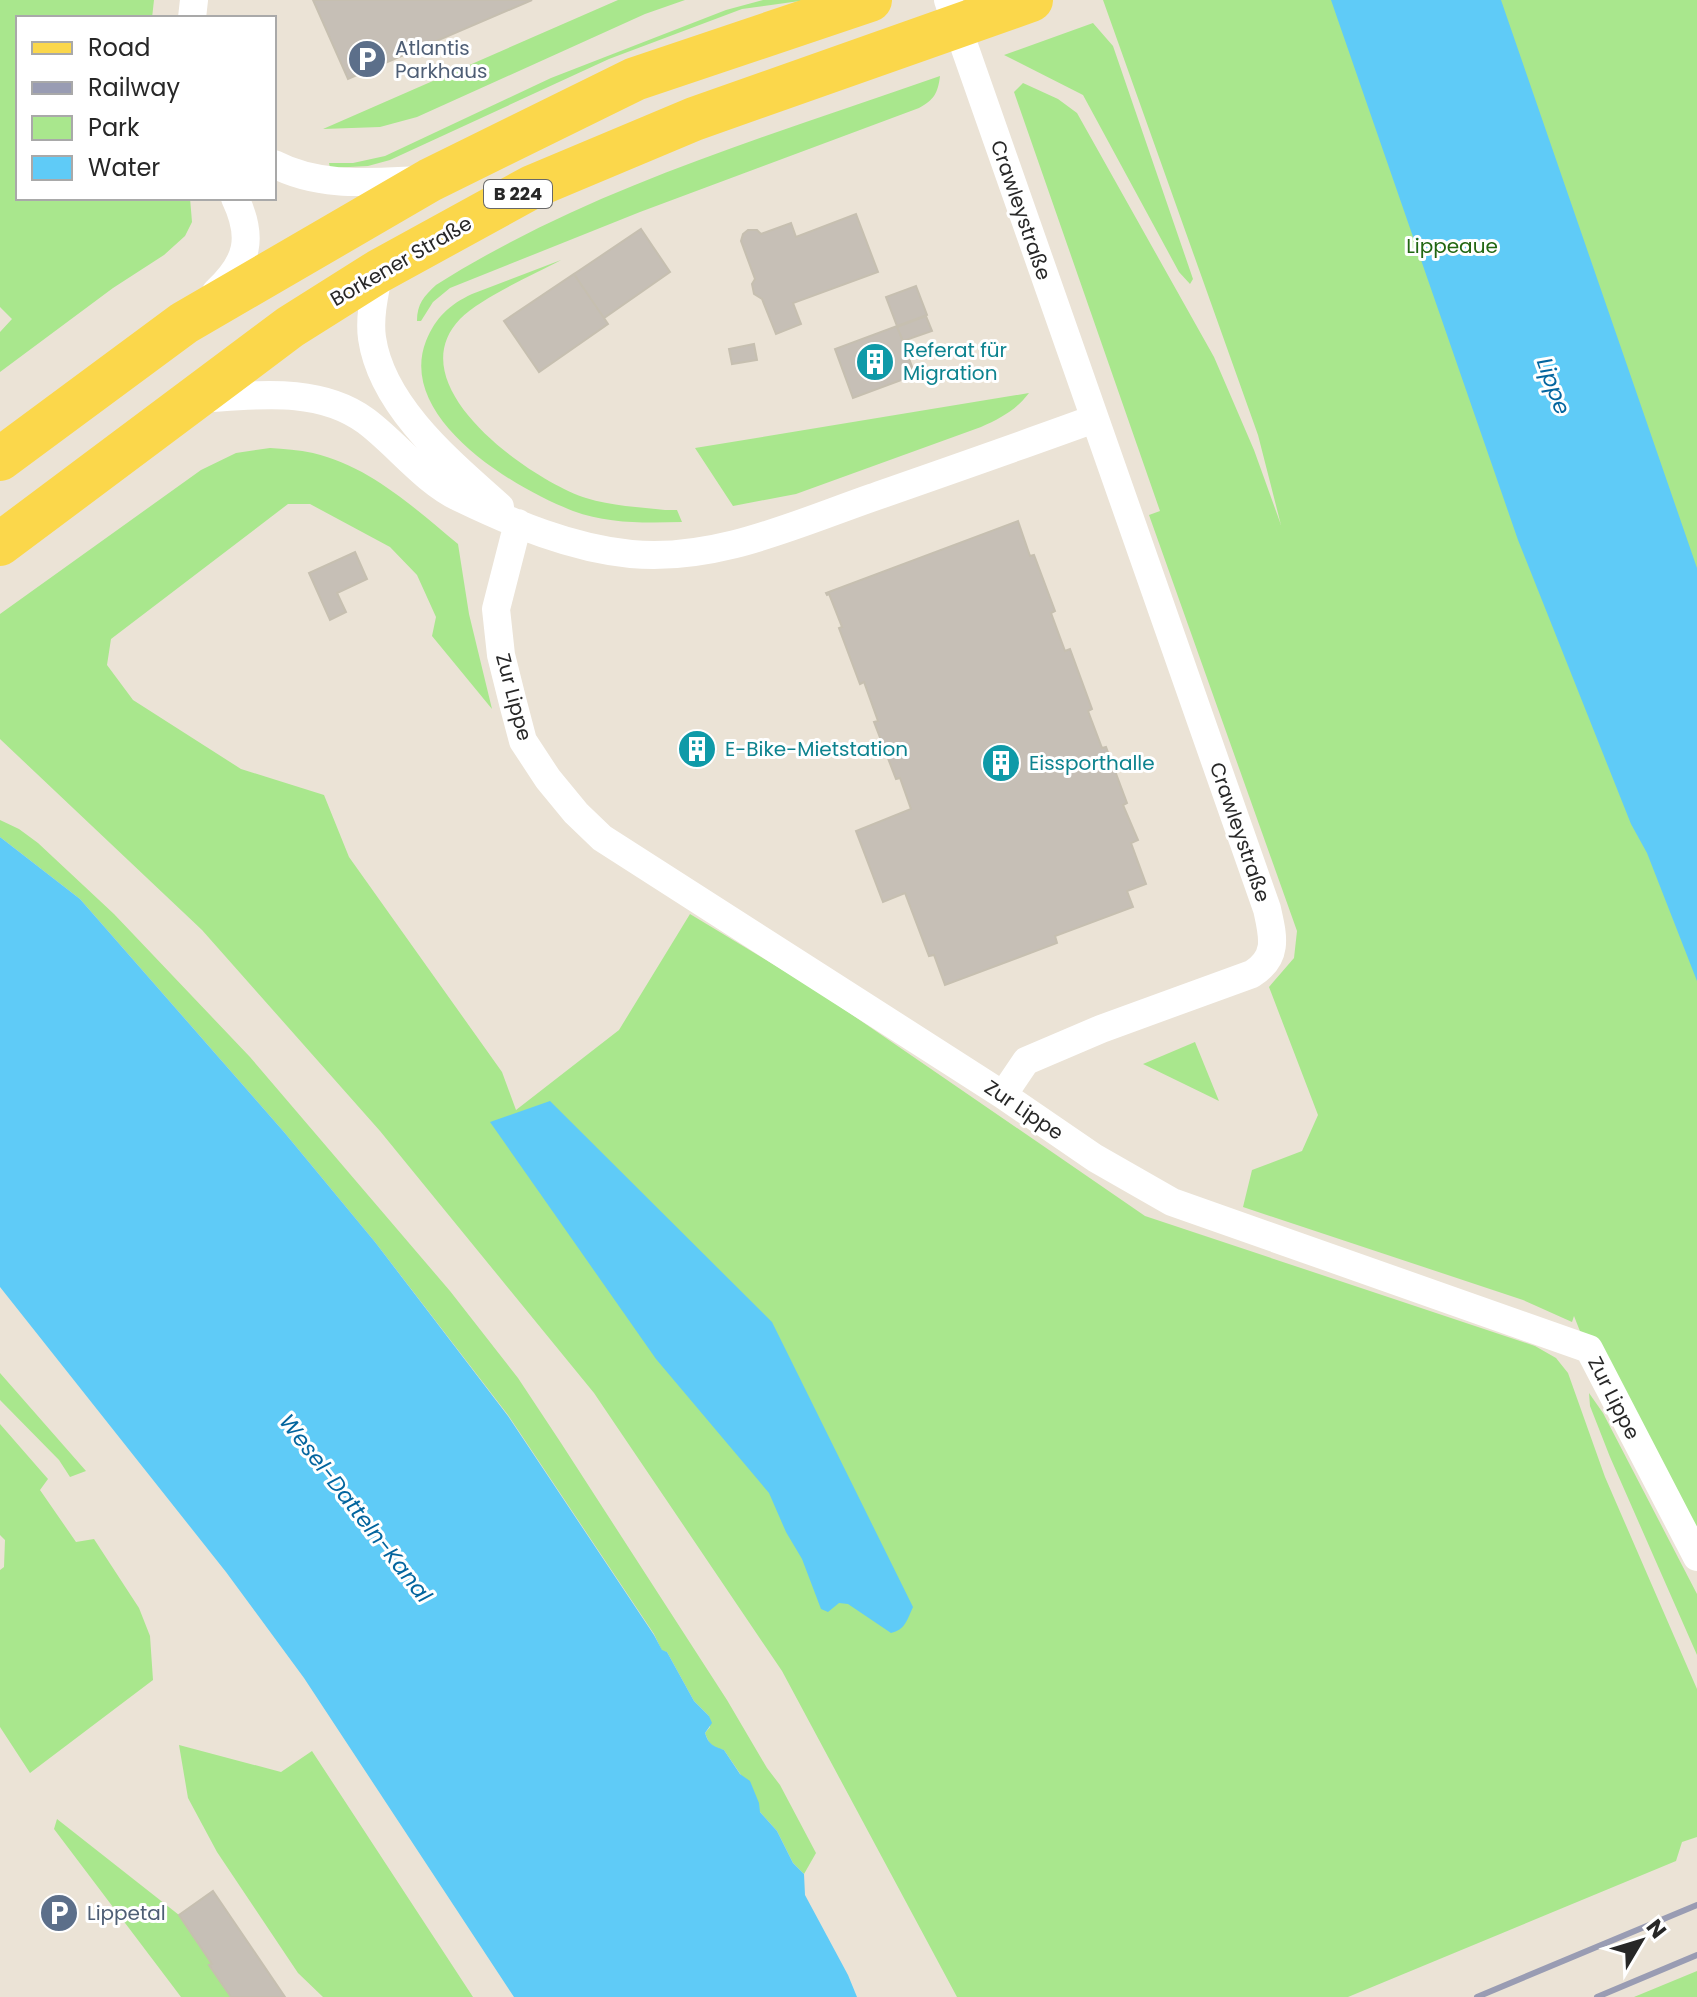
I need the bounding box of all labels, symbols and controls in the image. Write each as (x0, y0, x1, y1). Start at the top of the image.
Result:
legend (16, 16, 276, 200)
text: Road (88, 31, 150, 64)
place label: Atlantis Parkhaus (395, 34, 487, 85)
parking icon: Atlantis Parkhaus (346, 38, 388, 80)
text: Railway (88, 71, 181, 104)
text: Park (88, 111, 140, 144)
street label: Crawleystraße (984, 136, 1058, 284)
text: Water (88, 151, 160, 184)
road number: B 224 (484, 180, 552, 208)
street label: Borkener Straße (325, 209, 477, 313)
park label: Lippeaue (1406, 232, 1498, 260)
place label: Referat für Migration (903, 336, 1007, 387)
building icon: Referat für Migration (854, 341, 896, 383)
water label: Lippe (1529, 353, 1578, 419)
street label: Zur Lippe (489, 650, 539, 744)
building icon: E-Bike-Mietstation (676, 728, 718, 770)
place label: E-Bike-Mietstation (725, 735, 908, 763)
building icon: Eissporthalle (980, 742, 1022, 784)
place label: Eissporthalle (1029, 749, 1155, 777)
street label: Crawleystraße (1203, 758, 1277, 906)
street label: Zur Lippe (979, 1073, 1069, 1147)
street label: Zur Lippe (1581, 1352, 1647, 1444)
water label: Wesel-Datteln-Kanal (272, 1407, 440, 1610)
parking icon: Lippetal (38, 1892, 80, 1934)
place label: Lippetal (87, 1899, 166, 1927)
north arrow (1601, 1901, 1681, 1981)
text: N (1639, 1913, 1674, 1945)

